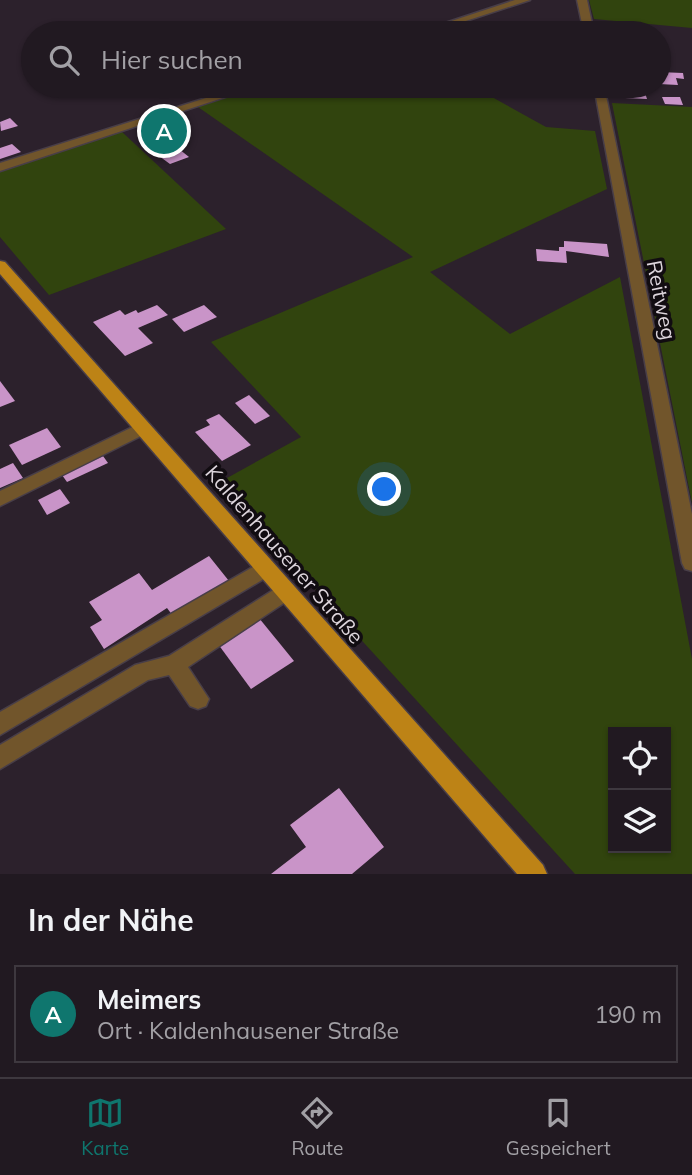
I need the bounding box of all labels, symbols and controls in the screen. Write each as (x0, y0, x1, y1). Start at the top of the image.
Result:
search box (21, 21, 671, 98)
icon: search (45, 41, 83, 79)
text: Hier suchen (101, 43, 243, 76)
pin: A (141, 105, 187, 157)
street label: Reitweg (642, 258, 682, 342)
street label: Kaldenhausener Straße (200, 459, 370, 649)
your location (367, 472, 401, 506)
map controls (608, 727, 671, 853)
button: locate (608, 727, 671, 790)
button: layers (608, 790, 671, 853)
text: In der Nähe (28, 901, 194, 939)
text: Meimers (97, 983, 201, 1016)
text: A (44, 1000, 62, 1029)
text: 190 m (594, 1000, 662, 1029)
text: Ort · Kaldenhausener Straße (97, 1016, 399, 1045)
tab: Karte (81, 1094, 129, 1160)
tab: Route (292, 1094, 343, 1160)
tab: Gespeichert (506, 1094, 611, 1160)

